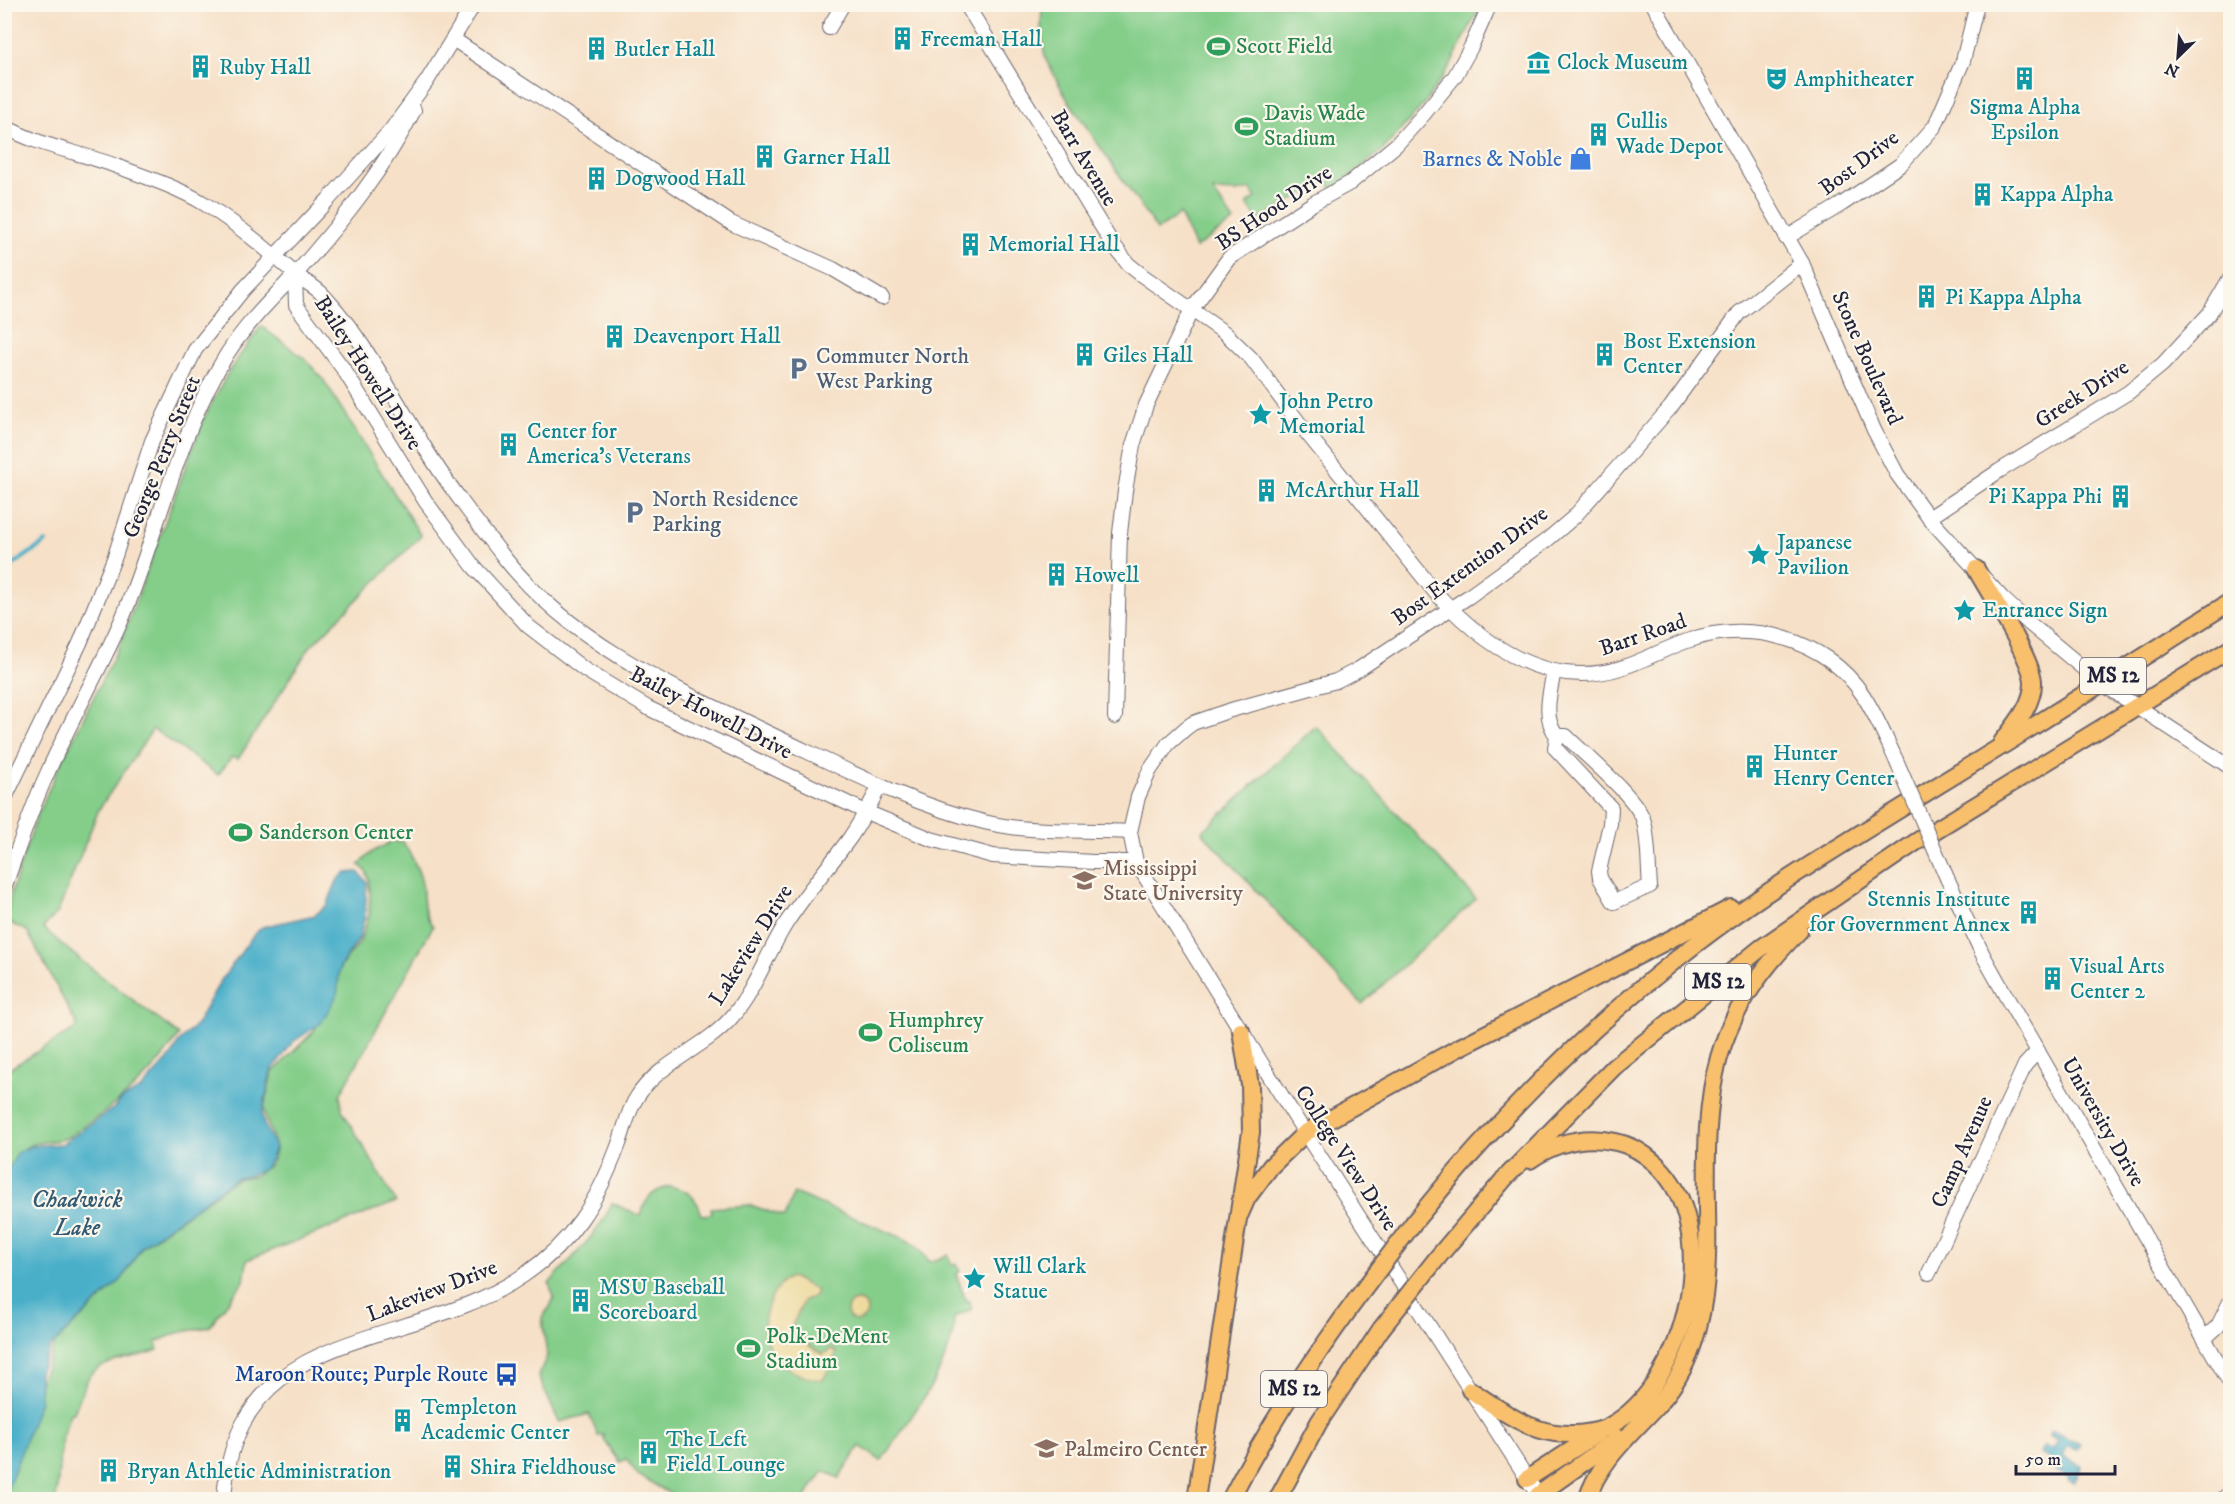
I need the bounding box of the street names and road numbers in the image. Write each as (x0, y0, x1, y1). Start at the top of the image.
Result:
street label: Barr Avenue (1045, 105, 1123, 211)
street label: Bost Drive (1814, 124, 1904, 202)
street label: BS Hood Drive (1211, 159, 1337, 257)
street label: Stone Boulevard (1825, 287, 1909, 429)
street label: Bailey Howell Drive (308, 291, 428, 455)
street label: Greek Drive (2030, 354, 2134, 434)
street label: George Perry Street (117, 372, 207, 542)
street label: Bost Extention Drive (1387, 500, 1553, 632)
street label: Barr Road (1596, 608, 1690, 662)
road number: MS 12 (2080, 658, 2146, 694)
street label: Bailey Howell Drive (625, 660, 797, 766)
street label: Lakeview Drive (703, 880, 799, 1010)
road number: MS 12 (1685, 964, 1751, 1000)
street label: University Drive (2055, 1053, 2151, 1191)
street label: College View Drive (1289, 1080, 1403, 1236)
street label: Camp Avenue (1925, 1092, 1999, 1212)
street label: Lakeview Drive (363, 1254, 501, 1328)
road number: MS 12 (1261, 1371, 1327, 1407)

